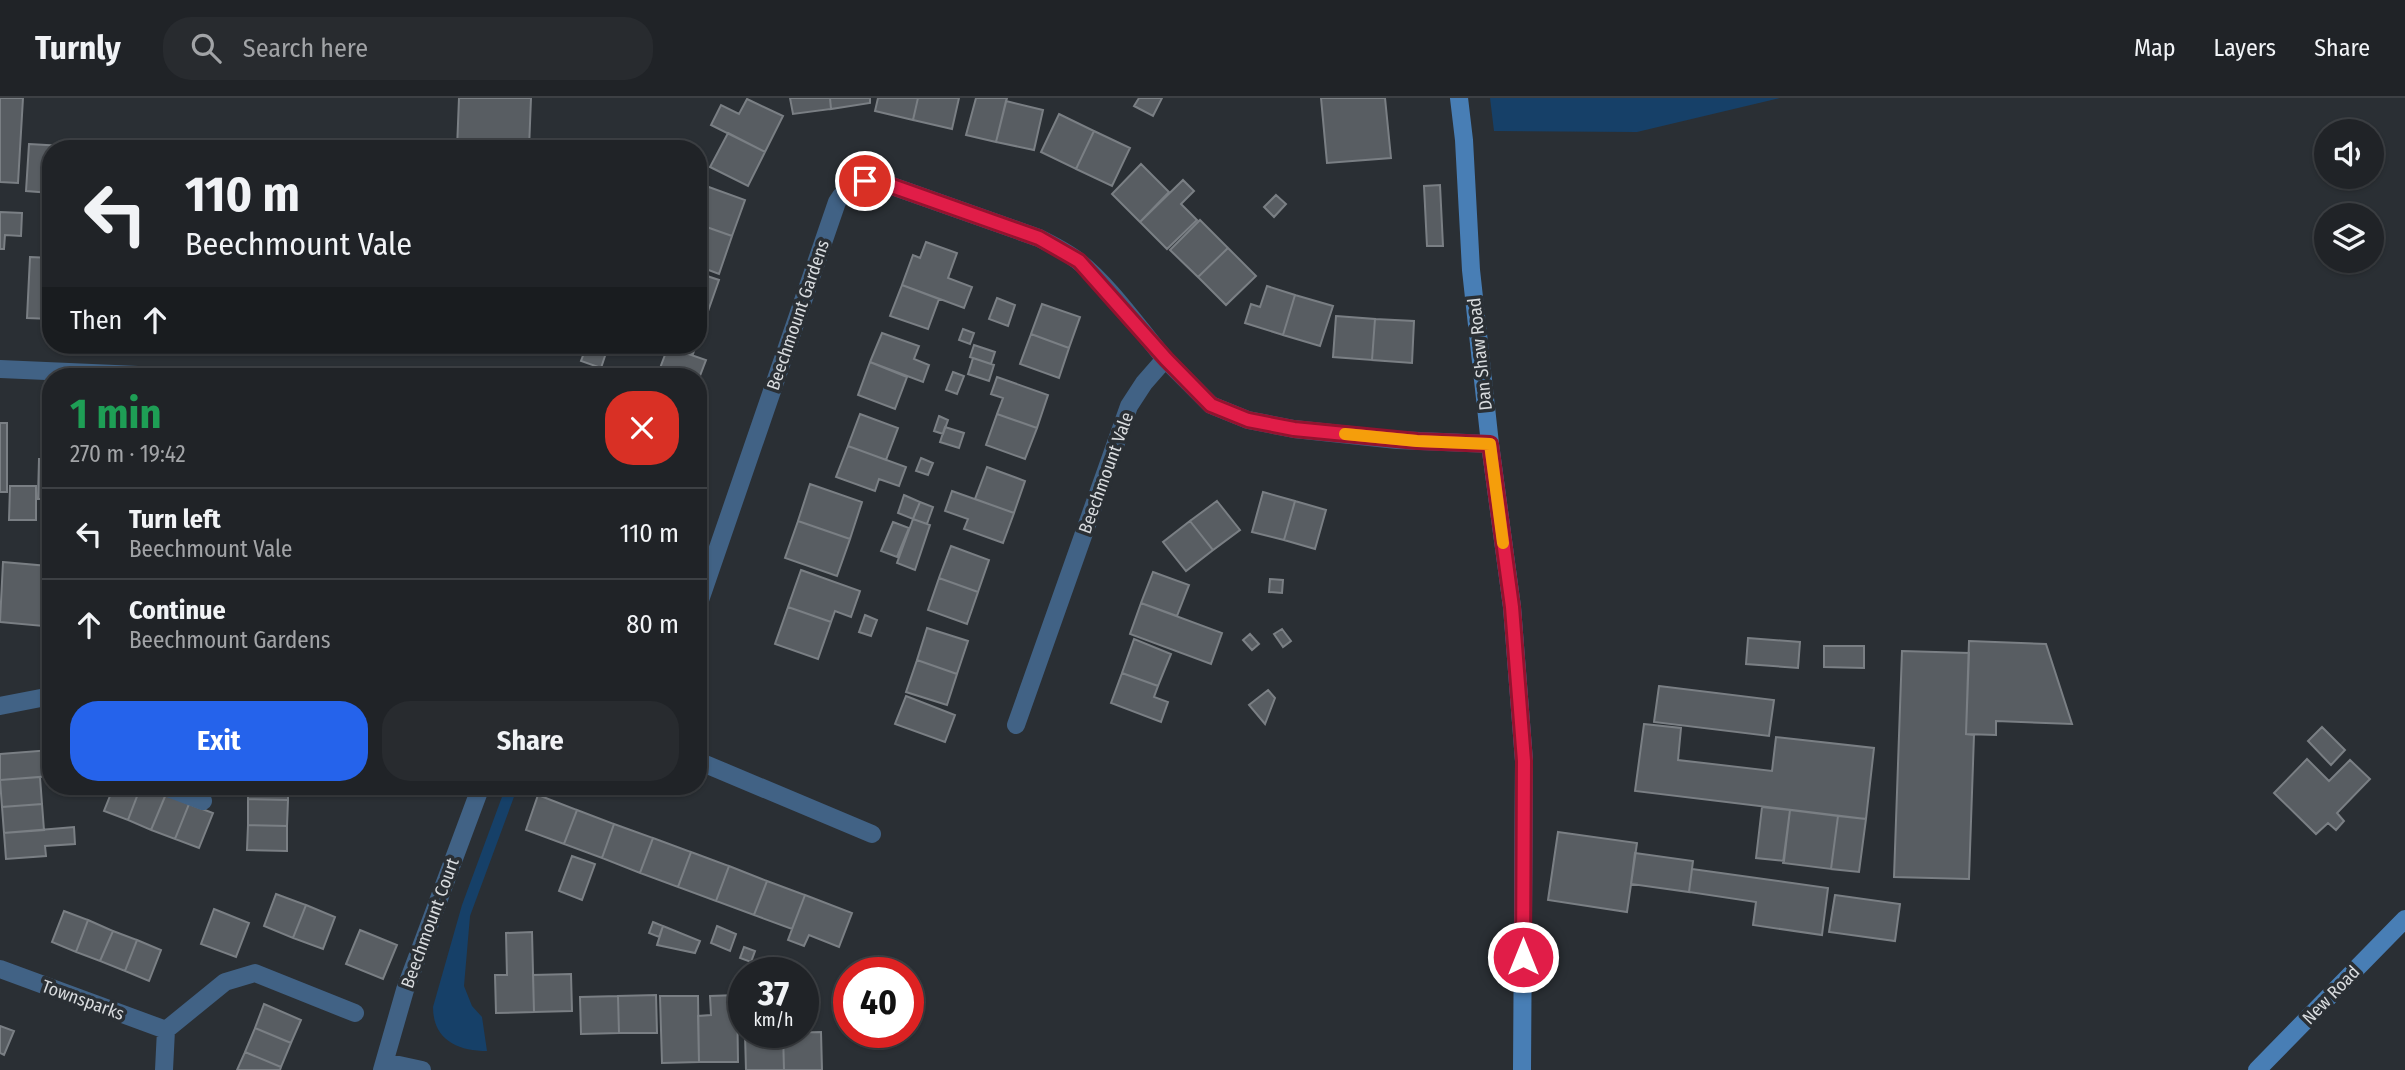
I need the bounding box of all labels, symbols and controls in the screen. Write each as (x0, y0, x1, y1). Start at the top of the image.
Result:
search box (163, 17, 653, 80)
text: Turnly (35, 28, 121, 68)
icon: search (187, 29, 225, 67)
text: Search here (243, 33, 368, 64)
text: Map (2134, 34, 2176, 62)
text: Layers (2214, 34, 2276, 62)
text: Share (2314, 34, 2370, 62)
map controls (2314, 119, 2384, 273)
button: sound (2314, 119, 2384, 189)
pin (835, 151, 895, 211)
icon: arrive (846, 162, 884, 200)
text: 110 m (185, 165, 300, 224)
icon: left (70, 168, 161, 259)
button: layers (2314, 203, 2384, 273)
text: Beechmount Vale (185, 225, 412, 263)
street label: Beechmount Gardens (762, 237, 834, 393)
street label: Dan Shaw Road (1463, 297, 1497, 411)
icon: ahead (136, 301, 174, 339)
text: Then (70, 305, 122, 336)
text: 1 min (70, 389, 161, 439)
button: close (605, 391, 679, 465)
street label: Beechmount Vale (1074, 409, 1138, 537)
text: 270 m · 19:42 (70, 440, 186, 468)
text: Turn left (129, 504, 221, 535)
icon: left (70, 515, 108, 553)
text: 110 m (619, 518, 679, 549)
text: Beechmount Vale (129, 535, 292, 563)
text: Continue (129, 595, 226, 626)
icon: ahead (70, 606, 108, 644)
text: 80 m (626, 609, 679, 640)
text: Beechmount Gardens (129, 626, 331, 654)
button: Exit (70, 701, 368, 781)
button: Share (382, 701, 679, 781)
street label: Beechmount Court (396, 855, 464, 991)
position arrow (1486, 920, 1560, 994)
speed limit sign: 40 (833, 957, 924, 1048)
street label: New Road (2298, 961, 2364, 1029)
text: 37 (758, 972, 789, 1014)
street label: Townsparks (39, 975, 128, 1025)
text: km/h (753, 1009, 794, 1031)

